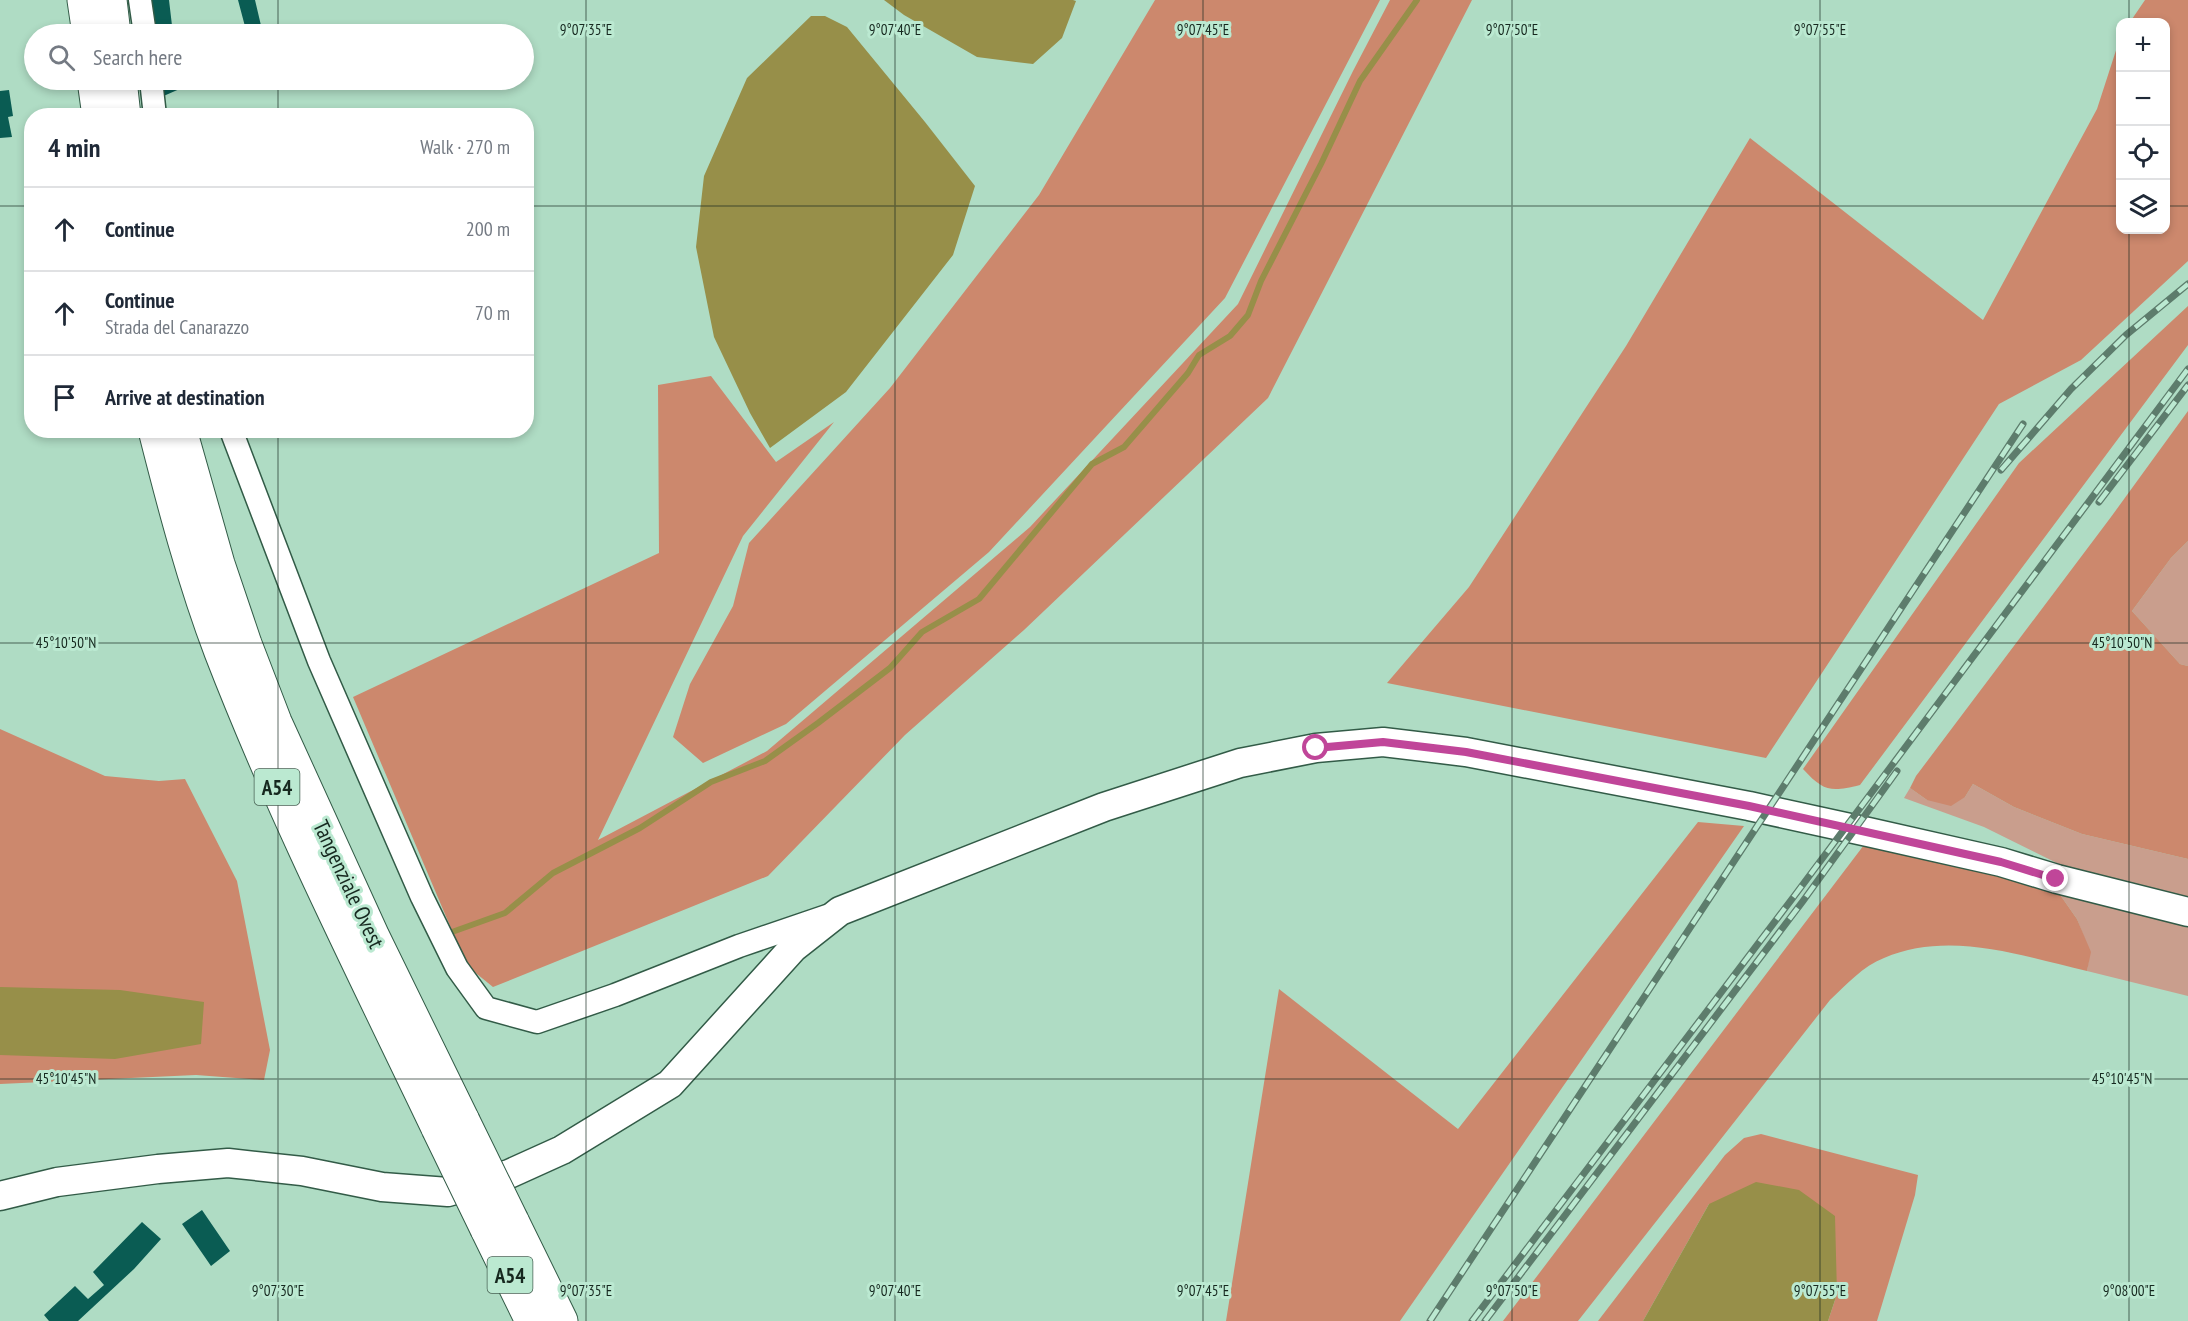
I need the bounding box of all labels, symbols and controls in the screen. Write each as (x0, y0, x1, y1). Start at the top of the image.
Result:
map controls (2116, 18, 2170, 234)
button: + (2116, 18, 2170, 72)
text: 9°07'35"E (560, 20, 612, 39)
text: 9°07'40"E (869, 20, 921, 39)
text: 9°07'45"E (1177, 20, 1229, 39)
text: 9°07'50"E (1486, 20, 1538, 39)
text: 9°07'55"E (1794, 20, 1846, 39)
search box (24, 24, 534, 90)
icon: search (45, 41, 78, 74)
text: Search here (93, 43, 182, 71)
button: − (2116, 72, 2170, 126)
button: locate (2116, 126, 2170, 180)
text: 4 min (48, 131, 101, 164)
text: Walk · 270 m (420, 134, 510, 160)
button: layers (2116, 180, 2170, 234)
icon: ahead (48, 213, 81, 246)
text: Continue (105, 215, 175, 243)
text: 200 m (466, 216, 510, 242)
text: Continue (105, 286, 175, 314)
icon: ahead (48, 297, 81, 330)
text: 70 m (475, 300, 510, 326)
text: Strada del Canarazzo (105, 314, 249, 340)
icon: arrive (48, 381, 81, 414)
text: Arrive at destination (105, 383, 265, 411)
text: 45°10'50"N (36, 633, 96, 652)
text: 45°10'50"N (2092, 633, 2152, 652)
route start (1302, 734, 1328, 760)
road number: A54 (254, 769, 300, 805)
street label: Tangenziale Ovest (307, 816, 391, 952)
route end (2042, 865, 2068, 891)
text: 45°10'45"N (36, 1069, 96, 1088)
text: 45°10'45"N (2092, 1069, 2152, 1088)
road number: A54 (488, 1257, 532, 1293)
text: 9°07'30"E (252, 1281, 304, 1300)
text: 9°07'35"E (560, 1281, 612, 1300)
text: 9°07'40"E (869, 1281, 921, 1300)
text: 9°07'45"E (1177, 1281, 1229, 1300)
text: 9°07'50"E (1486, 1281, 1538, 1300)
text: 9°07'55"E (1794, 1281, 1846, 1300)
text: 9°08'00"E (2103, 1281, 2155, 1300)

